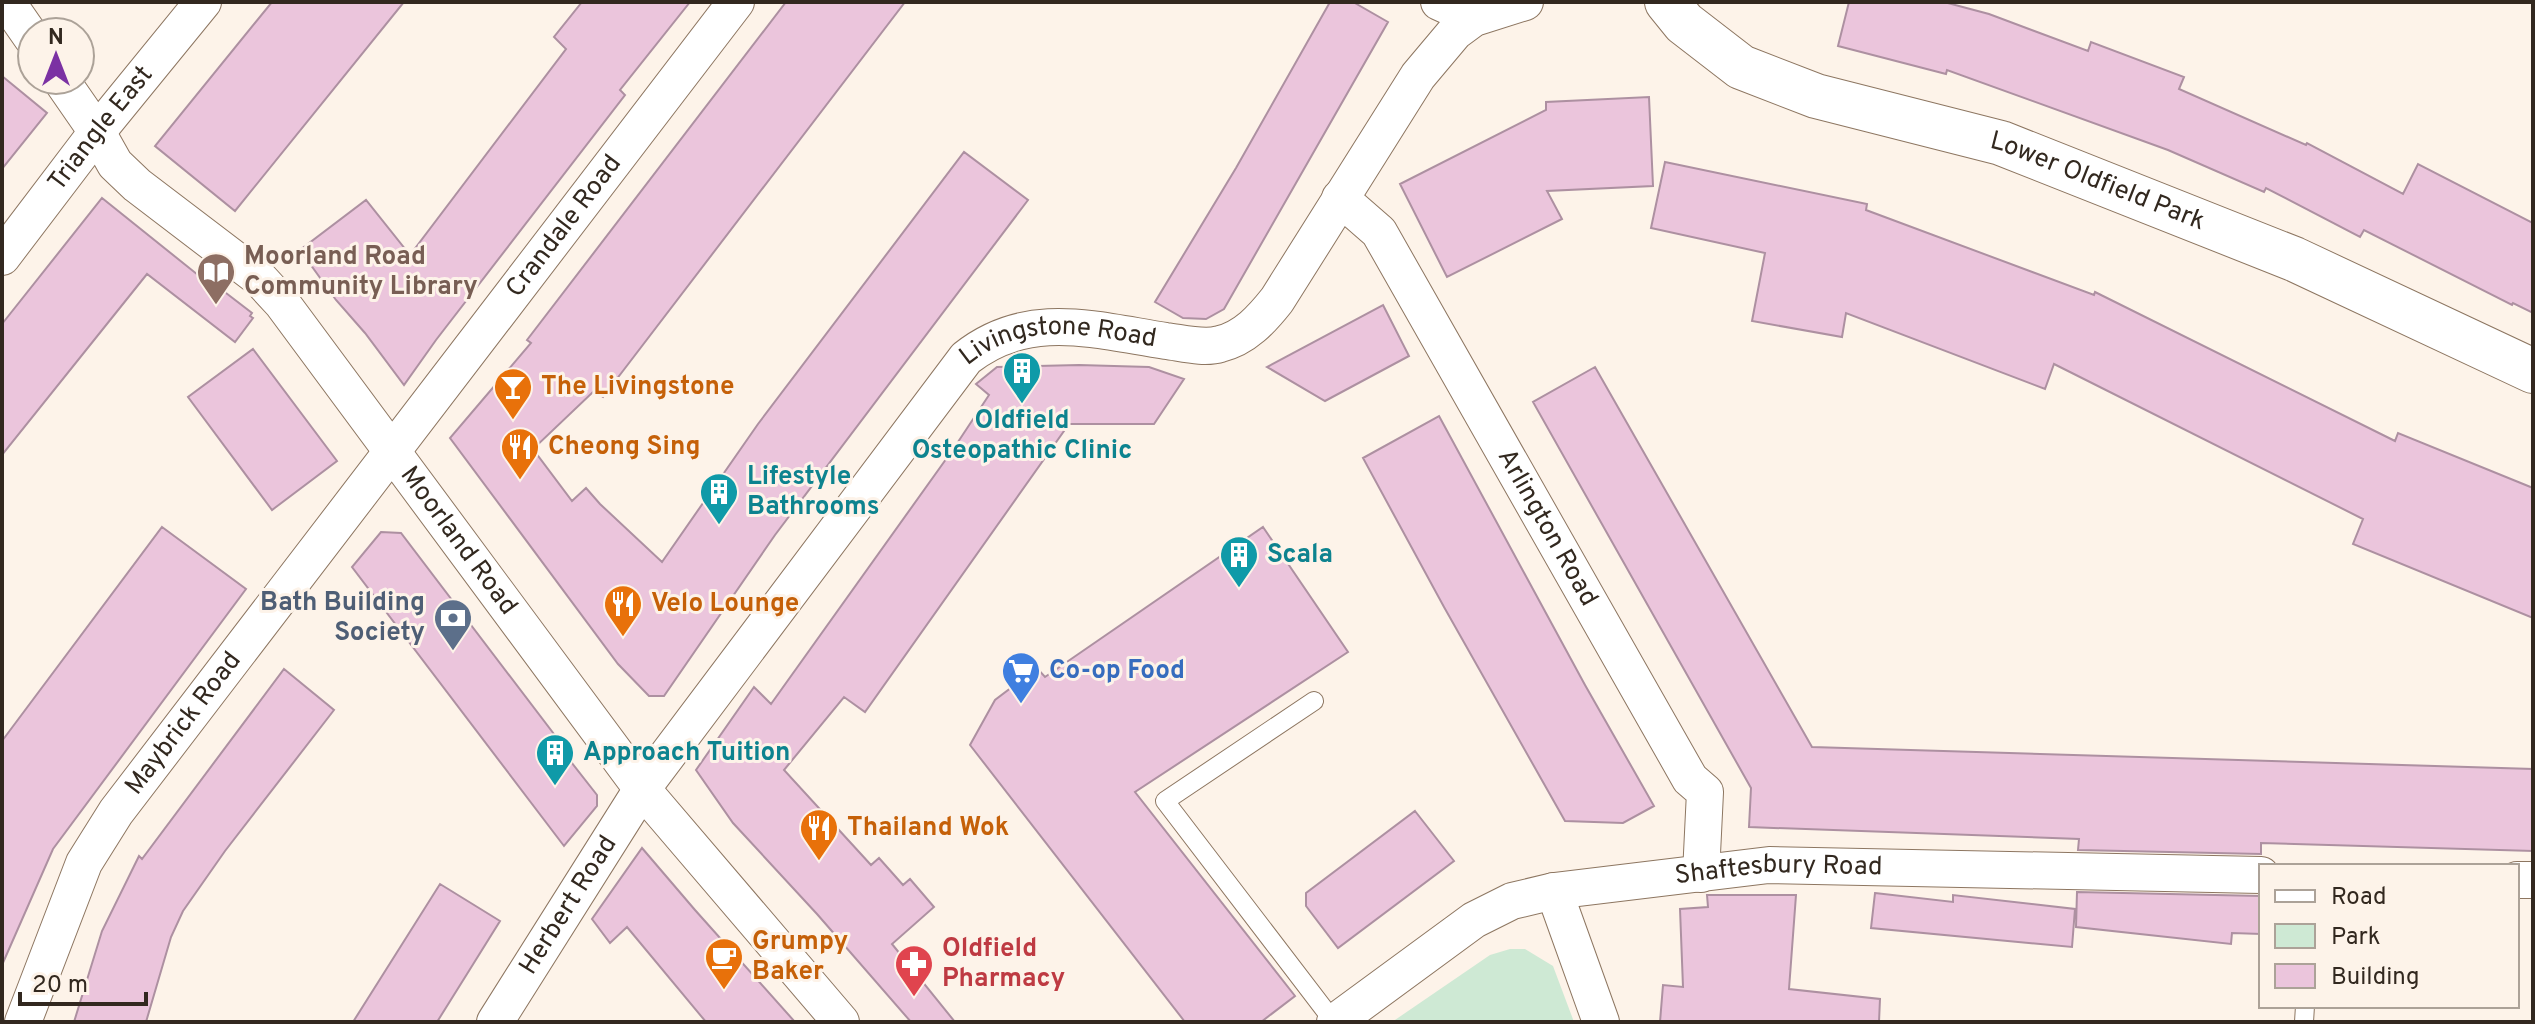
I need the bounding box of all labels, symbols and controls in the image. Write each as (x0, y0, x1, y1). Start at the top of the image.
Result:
north arrow (16, 16, 96, 96)
text: N (48, 25, 64, 52)
street label: Triangle East (41, 59, 161, 198)
street label: Lower Oldfield Park (1987, 124, 2210, 239)
street label: Crandale Road (499, 148, 629, 304)
place label: Moorland Road Community Library (244, 241, 478, 304)
library icon: Moorland Road Community Library (195, 251, 237, 306)
street label: Livingstone Road (953, 310, 1159, 373)
building icon: Oldfield Osteopathic Clinic (1001, 350, 1043, 405)
bar icon: The Livingstone (492, 366, 534, 421)
place label: The Livingstone (541, 371, 735, 404)
place label: Oldfield Osteopathic Clinic (912, 405, 1132, 468)
restaurant icon: Cheong Sing (499, 426, 541, 481)
place label: Cheong Sing (548, 431, 700, 464)
street label: Arlington Road (1489, 443, 1605, 612)
street label: Moorland Road (392, 460, 524, 622)
place label: Lifestyle Bathrooms (747, 461, 880, 524)
building icon: Lifestyle Bathrooms (698, 471, 740, 526)
building icon: Scala (1218, 534, 1260, 589)
place label: Scala (1267, 539, 1333, 572)
restaurant icon: Velo Lounge (602, 583, 644, 638)
place label: Bath Building Society (260, 587, 425, 650)
place label: Velo Lounge (651, 588, 799, 621)
bank icon: Bath Building Society (432, 597, 474, 652)
street label: Maybrick Road (118, 645, 249, 802)
supermarket icon: Co-op Food (1000, 650, 1042, 705)
place label: Co-op Food (1049, 655, 1185, 688)
building icon: Approach Tuition (534, 732, 576, 787)
place label: Approach Tuition (583, 737, 790, 770)
restaurant icon: Thailand Wok (798, 807, 840, 862)
place label: Thailand Wok (847, 812, 1009, 845)
street label: Herbert Road (512, 829, 625, 981)
street label: Shaftesbury Road (1673, 848, 1883, 893)
legend (2259, 864, 2519, 1008)
text: Road (2331, 883, 2387, 913)
text: Park (2331, 923, 2381, 953)
place label: Grumpy Baker (752, 926, 849, 989)
place label: Oldfield Pharmacy (942, 933, 1065, 996)
cafe icon: Grumpy Baker (703, 936, 745, 991)
pharmacy icon: Oldfield Pharmacy (893, 943, 935, 998)
scale bar (20, 956, 146, 1006)
text: Building (2331, 963, 2420, 993)
text: 20 m (32, 971, 88, 1001)

